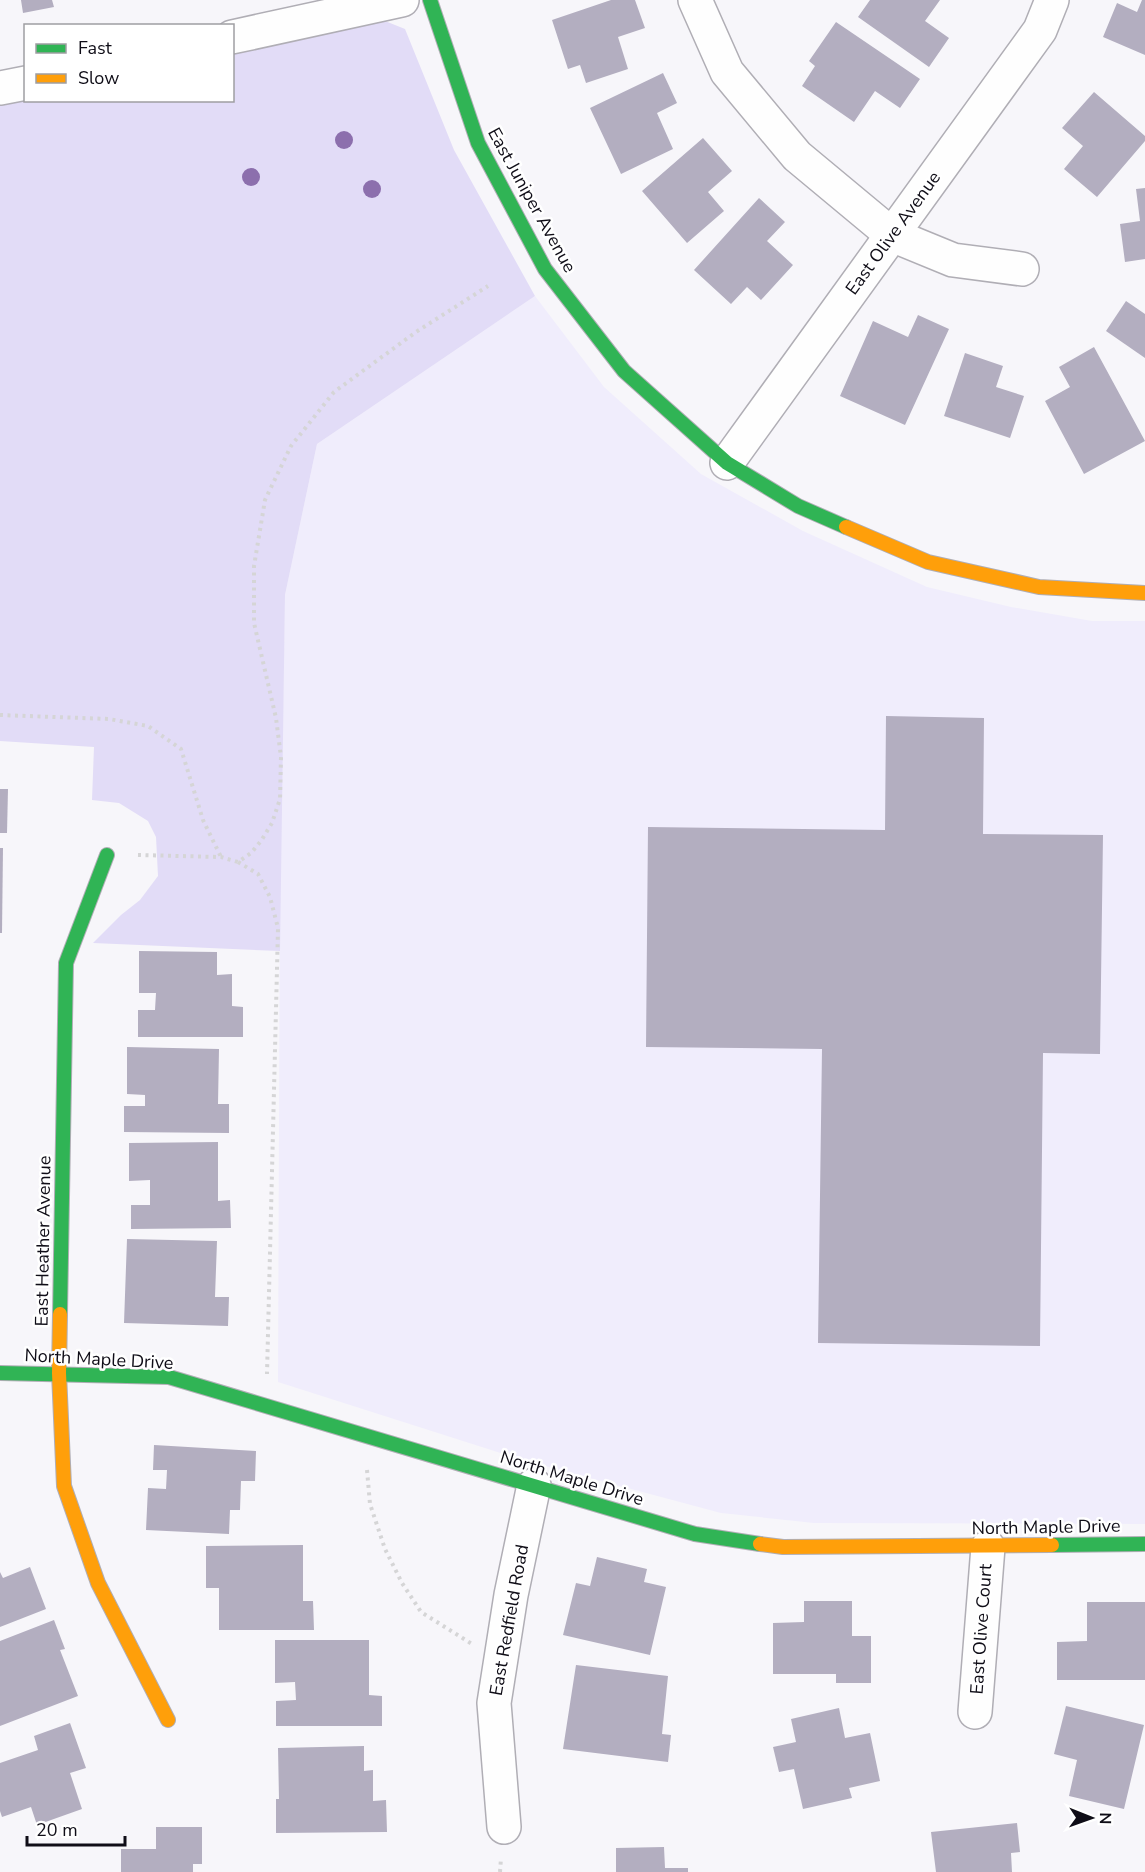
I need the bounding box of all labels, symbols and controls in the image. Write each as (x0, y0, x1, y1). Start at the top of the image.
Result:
legend (24, 24, 234, 102)
text: Fast (78, 36, 113, 60)
text: Slow (78, 66, 119, 90)
street label: East Juniper Avenue (482, 123, 582, 277)
street label: East Olive Avenue (840, 166, 946, 300)
street label: East Heather Avenue (30, 1155, 56, 1327)
street label: North Maple Drive (24, 1343, 174, 1375)
street label: North Maple Drive (497, 1445, 647, 1511)
street label: North Maple Drive (971, 1514, 1121, 1540)
street label: East Redfield Road (484, 1542, 534, 1698)
street label: East Olive Court (964, 1562, 998, 1695)
north arrow (1061, 1788, 1121, 1848)
scale bar (27, 1809, 124, 1847)
text: N (1094, 1812, 1116, 1824)
text: 20 m (36, 1818, 78, 1842)

